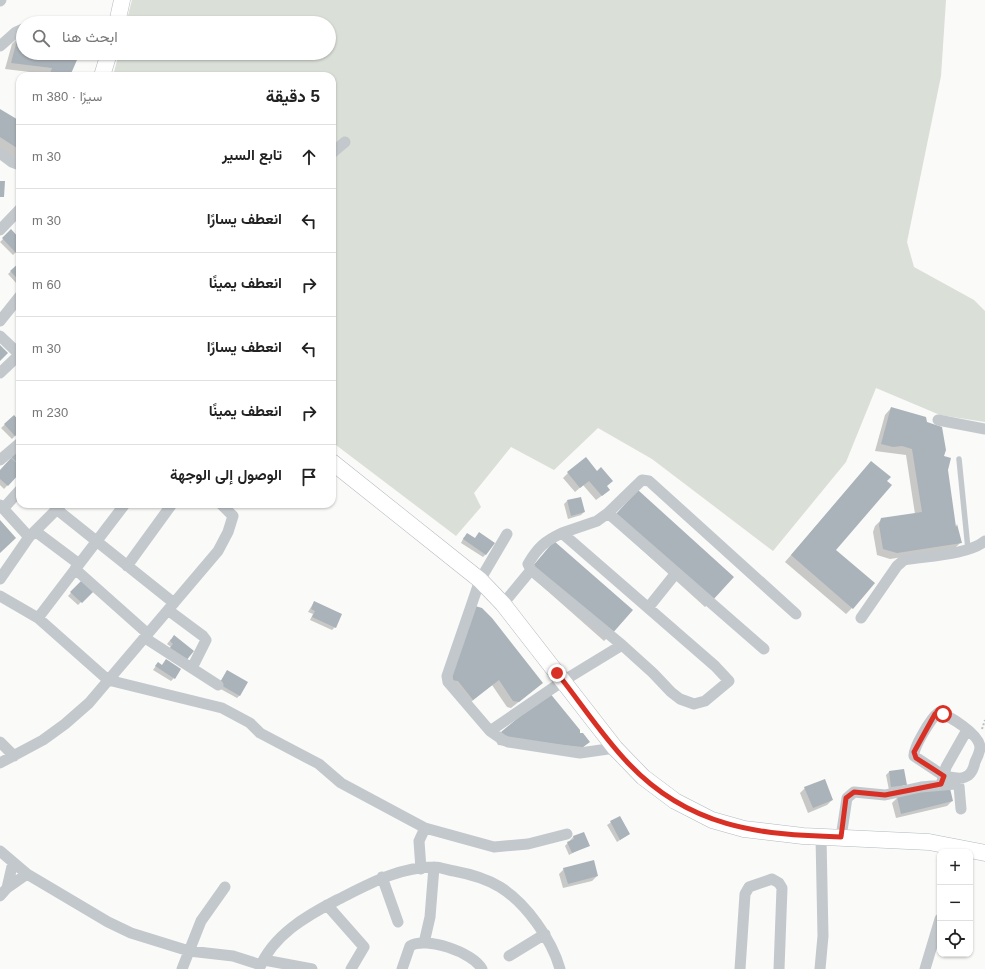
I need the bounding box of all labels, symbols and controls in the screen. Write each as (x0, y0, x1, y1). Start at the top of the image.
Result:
search box (16, 16, 336, 60)
icon: search (30, 27, 52, 49)
text: ابحث هنا (62, 28, 118, 45)
text: 5 دقيقة (266, 87, 320, 106)
text: سيرًا · 380 m (32, 89, 102, 104)
text: تابع السير (222, 146, 282, 163)
icon: ahead (298, 146, 320, 168)
text: 30 m (32, 149, 61, 164)
text: انعطف يسارًا (207, 210, 282, 227)
icon: left (298, 210, 320, 232)
text: 30 m (32, 213, 61, 228)
text: انعطف يمينًا (209, 274, 282, 291)
icon: right (298, 274, 320, 296)
text: 60 m (32, 277, 61, 292)
text: انعطف يسارًا (207, 338, 282, 355)
icon: left (298, 338, 320, 360)
text: 30 m (32, 341, 61, 356)
text: انعطف يمينًا (209, 402, 282, 419)
icon: right (298, 402, 320, 424)
text: 230 m (32, 405, 68, 420)
text: الوصول إلى الوجهة (170, 466, 282, 483)
icon: arrive (298, 466, 320, 488)
route end (548, 664, 566, 682)
route start (934, 705, 952, 723)
map controls (937, 849, 973, 957)
button: + (937, 849, 973, 885)
button: − (937, 885, 973, 921)
button: locate (937, 921, 973, 957)

